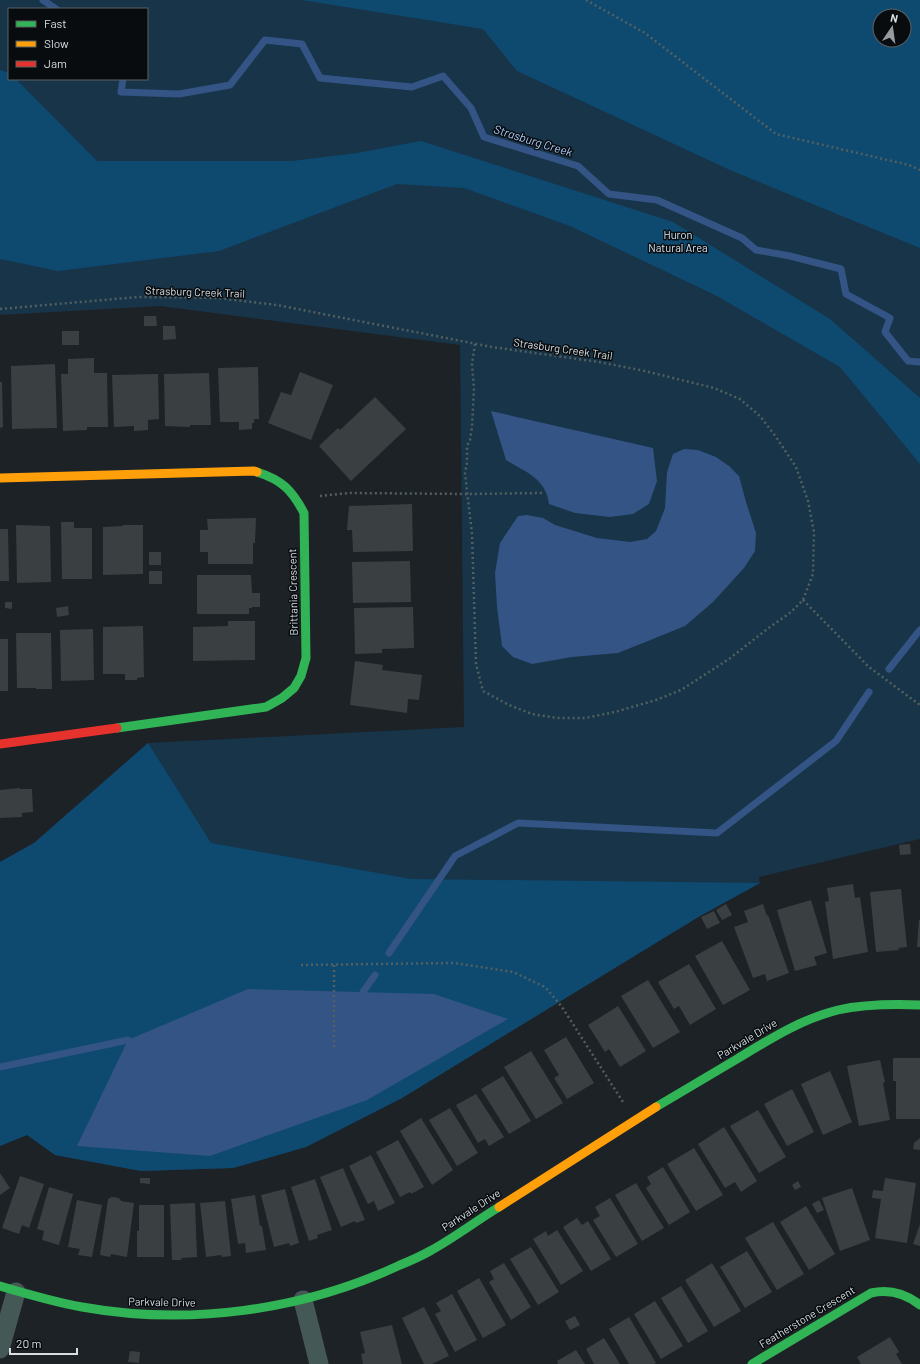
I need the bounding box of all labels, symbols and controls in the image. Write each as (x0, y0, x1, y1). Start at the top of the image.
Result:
legend (8, 8, 148, 80)
north arrow (872, 8, 912, 48)
text: N (889, 11, 899, 25)
text: Fast (44, 16, 67, 30)
text: Slow (44, 36, 69, 50)
text: Jam (44, 56, 67, 70)
water label: Strasburg Creek (492, 121, 575, 159)
park label: Huron Natural Area (648, 228, 708, 254)
street label: Strasburg Creek Trail (145, 283, 245, 300)
street label: Strasburg Creek Trail (513, 335, 613, 362)
street label: Brittania Crescent (285, 548, 300, 636)
street label: Parkvale Drive (714, 1016, 779, 1062)
street label: Parkvale Drive (439, 1186, 503, 1233)
street label: Featherstone Crescent (757, 1283, 857, 1350)
street label: Parkvale Drive (128, 1294, 196, 1309)
scale bar (10, 1330, 77, 1356)
text: 20 m (16, 1336, 42, 1350)

